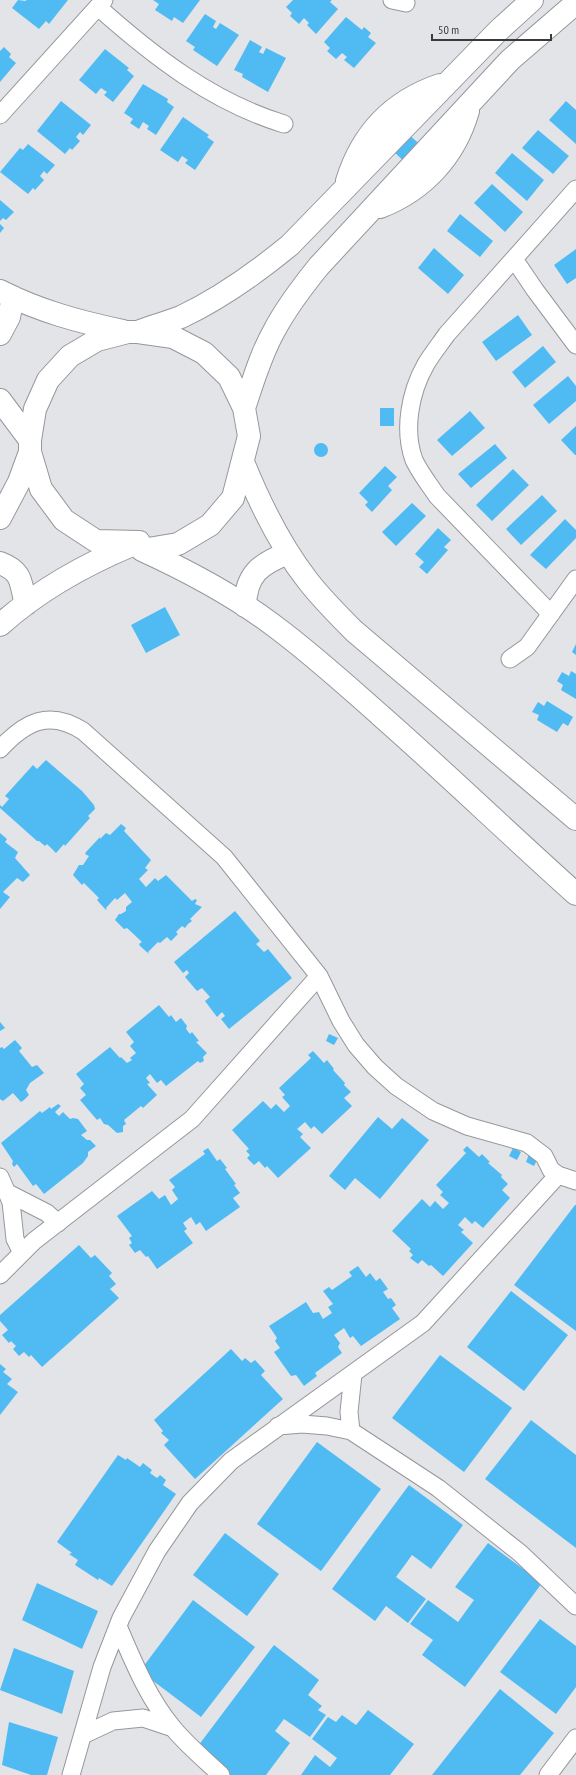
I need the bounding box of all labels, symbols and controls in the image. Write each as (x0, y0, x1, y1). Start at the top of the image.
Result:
scale bar (432, 16, 551, 42)
text: 50 m (438, 22, 459, 37)

